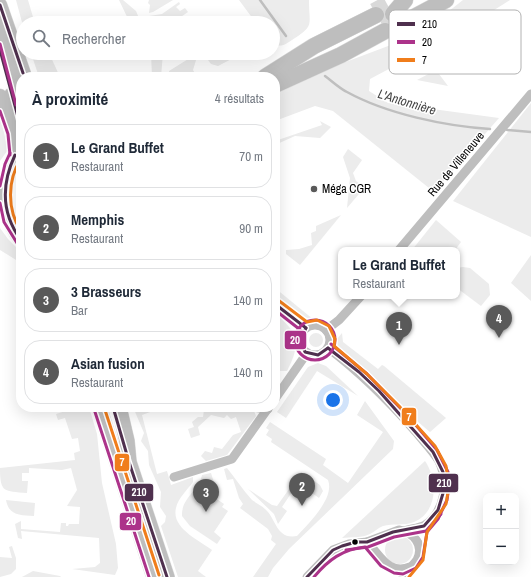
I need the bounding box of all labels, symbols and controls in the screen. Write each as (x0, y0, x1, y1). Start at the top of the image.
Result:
legend (389, 10, 521, 74)
search box (16, 16, 280, 60)
text: 210 (422, 17, 437, 31)
icon: search (30, 27, 52, 49)
text: Rechercher (62, 28, 126, 49)
text: 20 (422, 35, 432, 49)
text: 7 (422, 53, 427, 67)
water label: L'Antonnière (376, 85, 438, 119)
text: À proximité (32, 87, 108, 110)
text: 4 résultats (215, 90, 264, 107)
street label: Rue de Villeneuve (424, 128, 488, 200)
text: Le Grand Buffet (71, 137, 164, 158)
text: 1 (43, 148, 49, 165)
text: 70 m (239, 148, 263, 165)
text: Restaurant (71, 158, 123, 175)
place label: Méga CGR (322, 181, 371, 197)
marker: Méga CGR (309, 184, 319, 194)
text: Memphis (71, 209, 124, 230)
text: 2 (43, 220, 49, 237)
text: 90 m (239, 220, 263, 237)
text: Restaurant (71, 230, 123, 247)
popup (338, 247, 460, 299)
text: Le Grand Buffet (353, 254, 445, 275)
text: Restaurant (353, 275, 405, 292)
text: 3 Brasseurs (71, 281, 141, 302)
text: 3 (43, 292, 49, 309)
text: 140 m (233, 292, 263, 309)
text: Bar (71, 302, 88, 319)
pin: 4 (486, 305, 512, 338)
pin: 1 (386, 312, 412, 345)
line badge: 20 (284, 330, 307, 350)
text: 20 (290, 333, 300, 347)
text: Asian fusion (71, 353, 145, 374)
text: 4 (43, 364, 49, 381)
text: 140 m (233, 364, 263, 381)
text: Restaurant (71, 374, 123, 391)
your location (323, 390, 343, 410)
line badge: 7 (401, 407, 417, 426)
text: 7 (406, 410, 412, 424)
line badge: 7 (114, 453, 130, 472)
text: 7 (119, 455, 125, 469)
pin: 2 (289, 473, 315, 506)
line badge: 210 (428, 473, 459, 493)
text: 210 (436, 476, 452, 490)
pin: 3 (193, 479, 219, 512)
line badge: 210 (124, 483, 154, 502)
text: 210 (131, 485, 147, 499)
map controls (483, 493, 519, 565)
button: + (483, 493, 519, 529)
line badge: 20 (119, 512, 142, 531)
text: 20 (126, 514, 136, 528)
button: − (483, 529, 519, 565)
unlabelled marker (350, 537, 360, 547)

